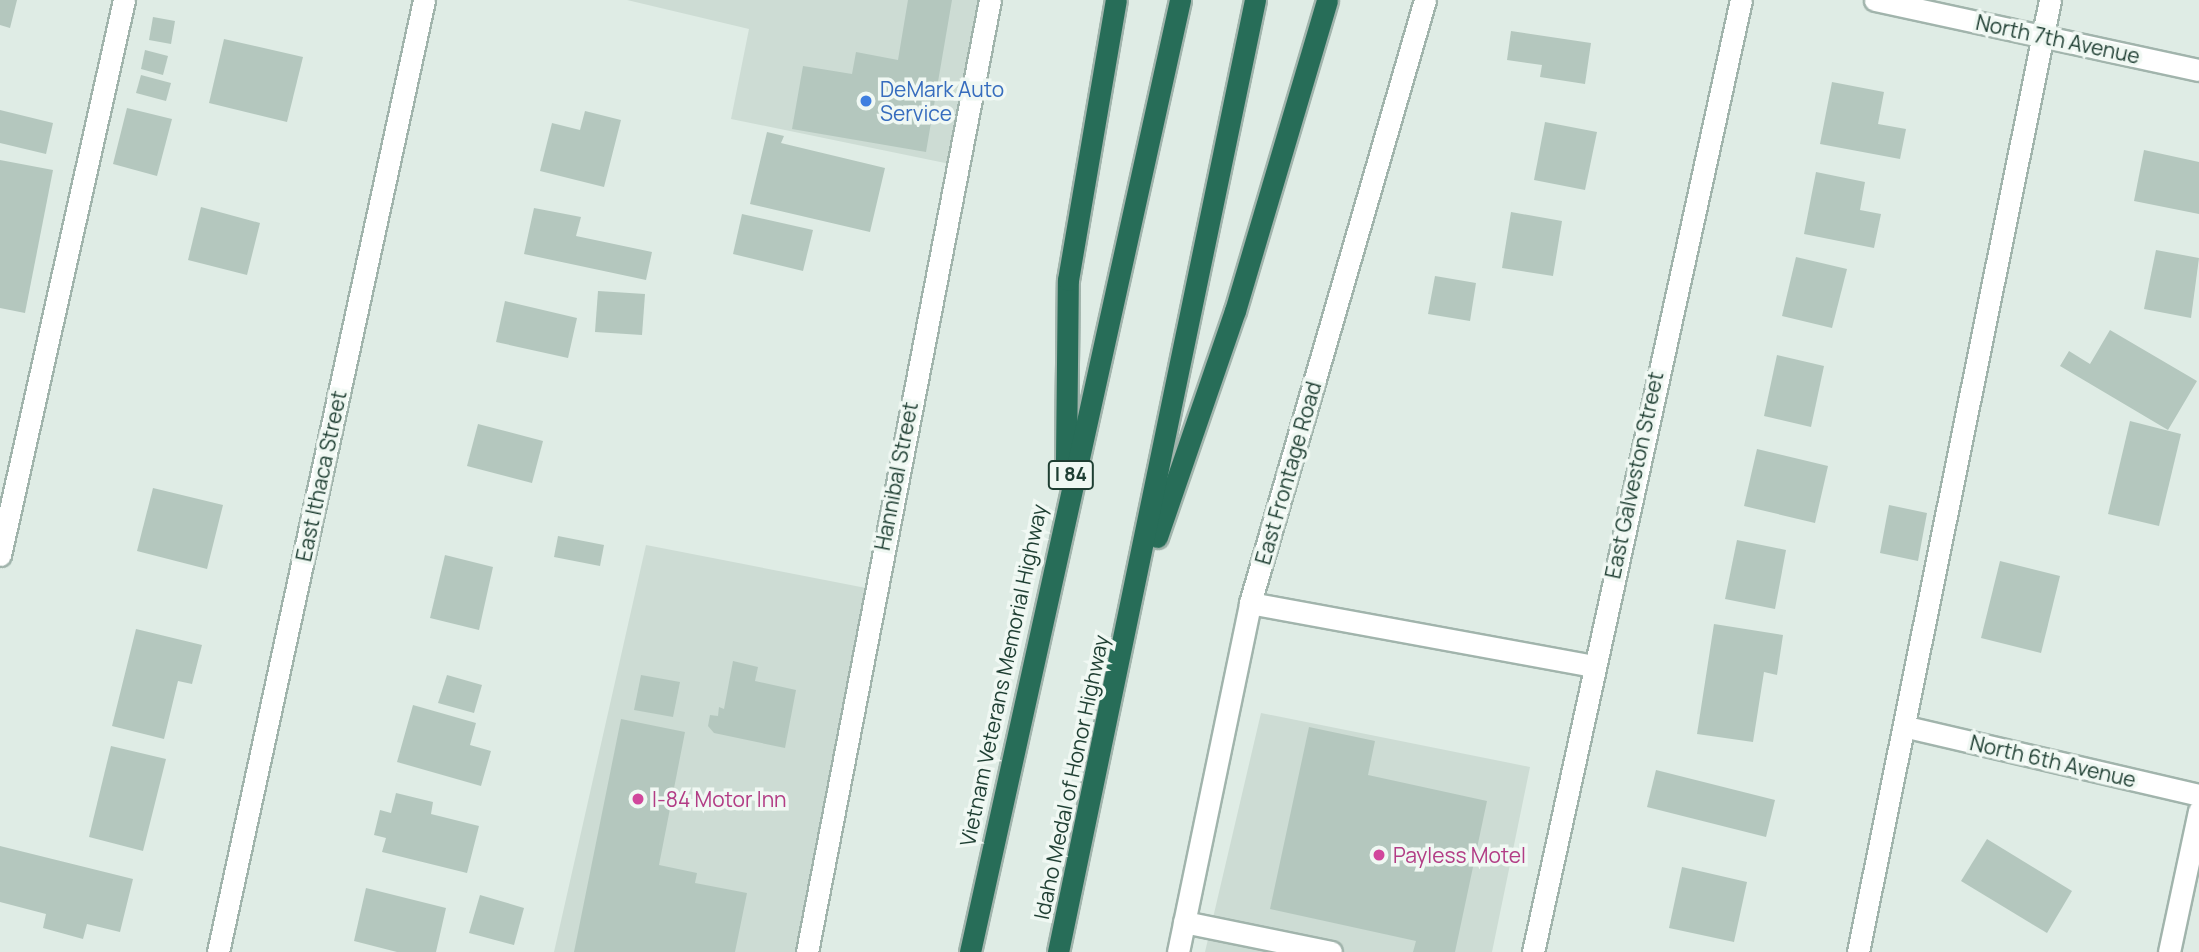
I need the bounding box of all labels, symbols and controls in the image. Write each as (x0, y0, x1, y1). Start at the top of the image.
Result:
street label: North 7th Avenue (1974, 9, 2142, 69)
place label: DeMark Auto Service (880, 76, 1004, 126)
marker: DeMark Auto Service (858, 93, 874, 109)
street label: East Galveston Street (1600, 369, 1668, 581)
street label: East Frontage Road (1250, 379, 1326, 567)
street label: East Ithaca Street (291, 388, 351, 564)
street label: Hannibal Street (869, 400, 923, 552)
road number: I 84 (1046, 460, 1096, 490)
street label: Vietnam Veterans Memorial Highway (954, 502, 1052, 848)
street label: Idaho Medal of Honor Highway (1028, 632, 1114, 922)
street label: North 6th Avenue (1968, 730, 2138, 792)
place label: I-84 Motor Inn (652, 786, 787, 812)
marker: I-84 Motor Inn (630, 791, 646, 807)
place label: Payless Motel (1393, 842, 1526, 868)
marker: Payless Motel (1371, 847, 1387, 863)

